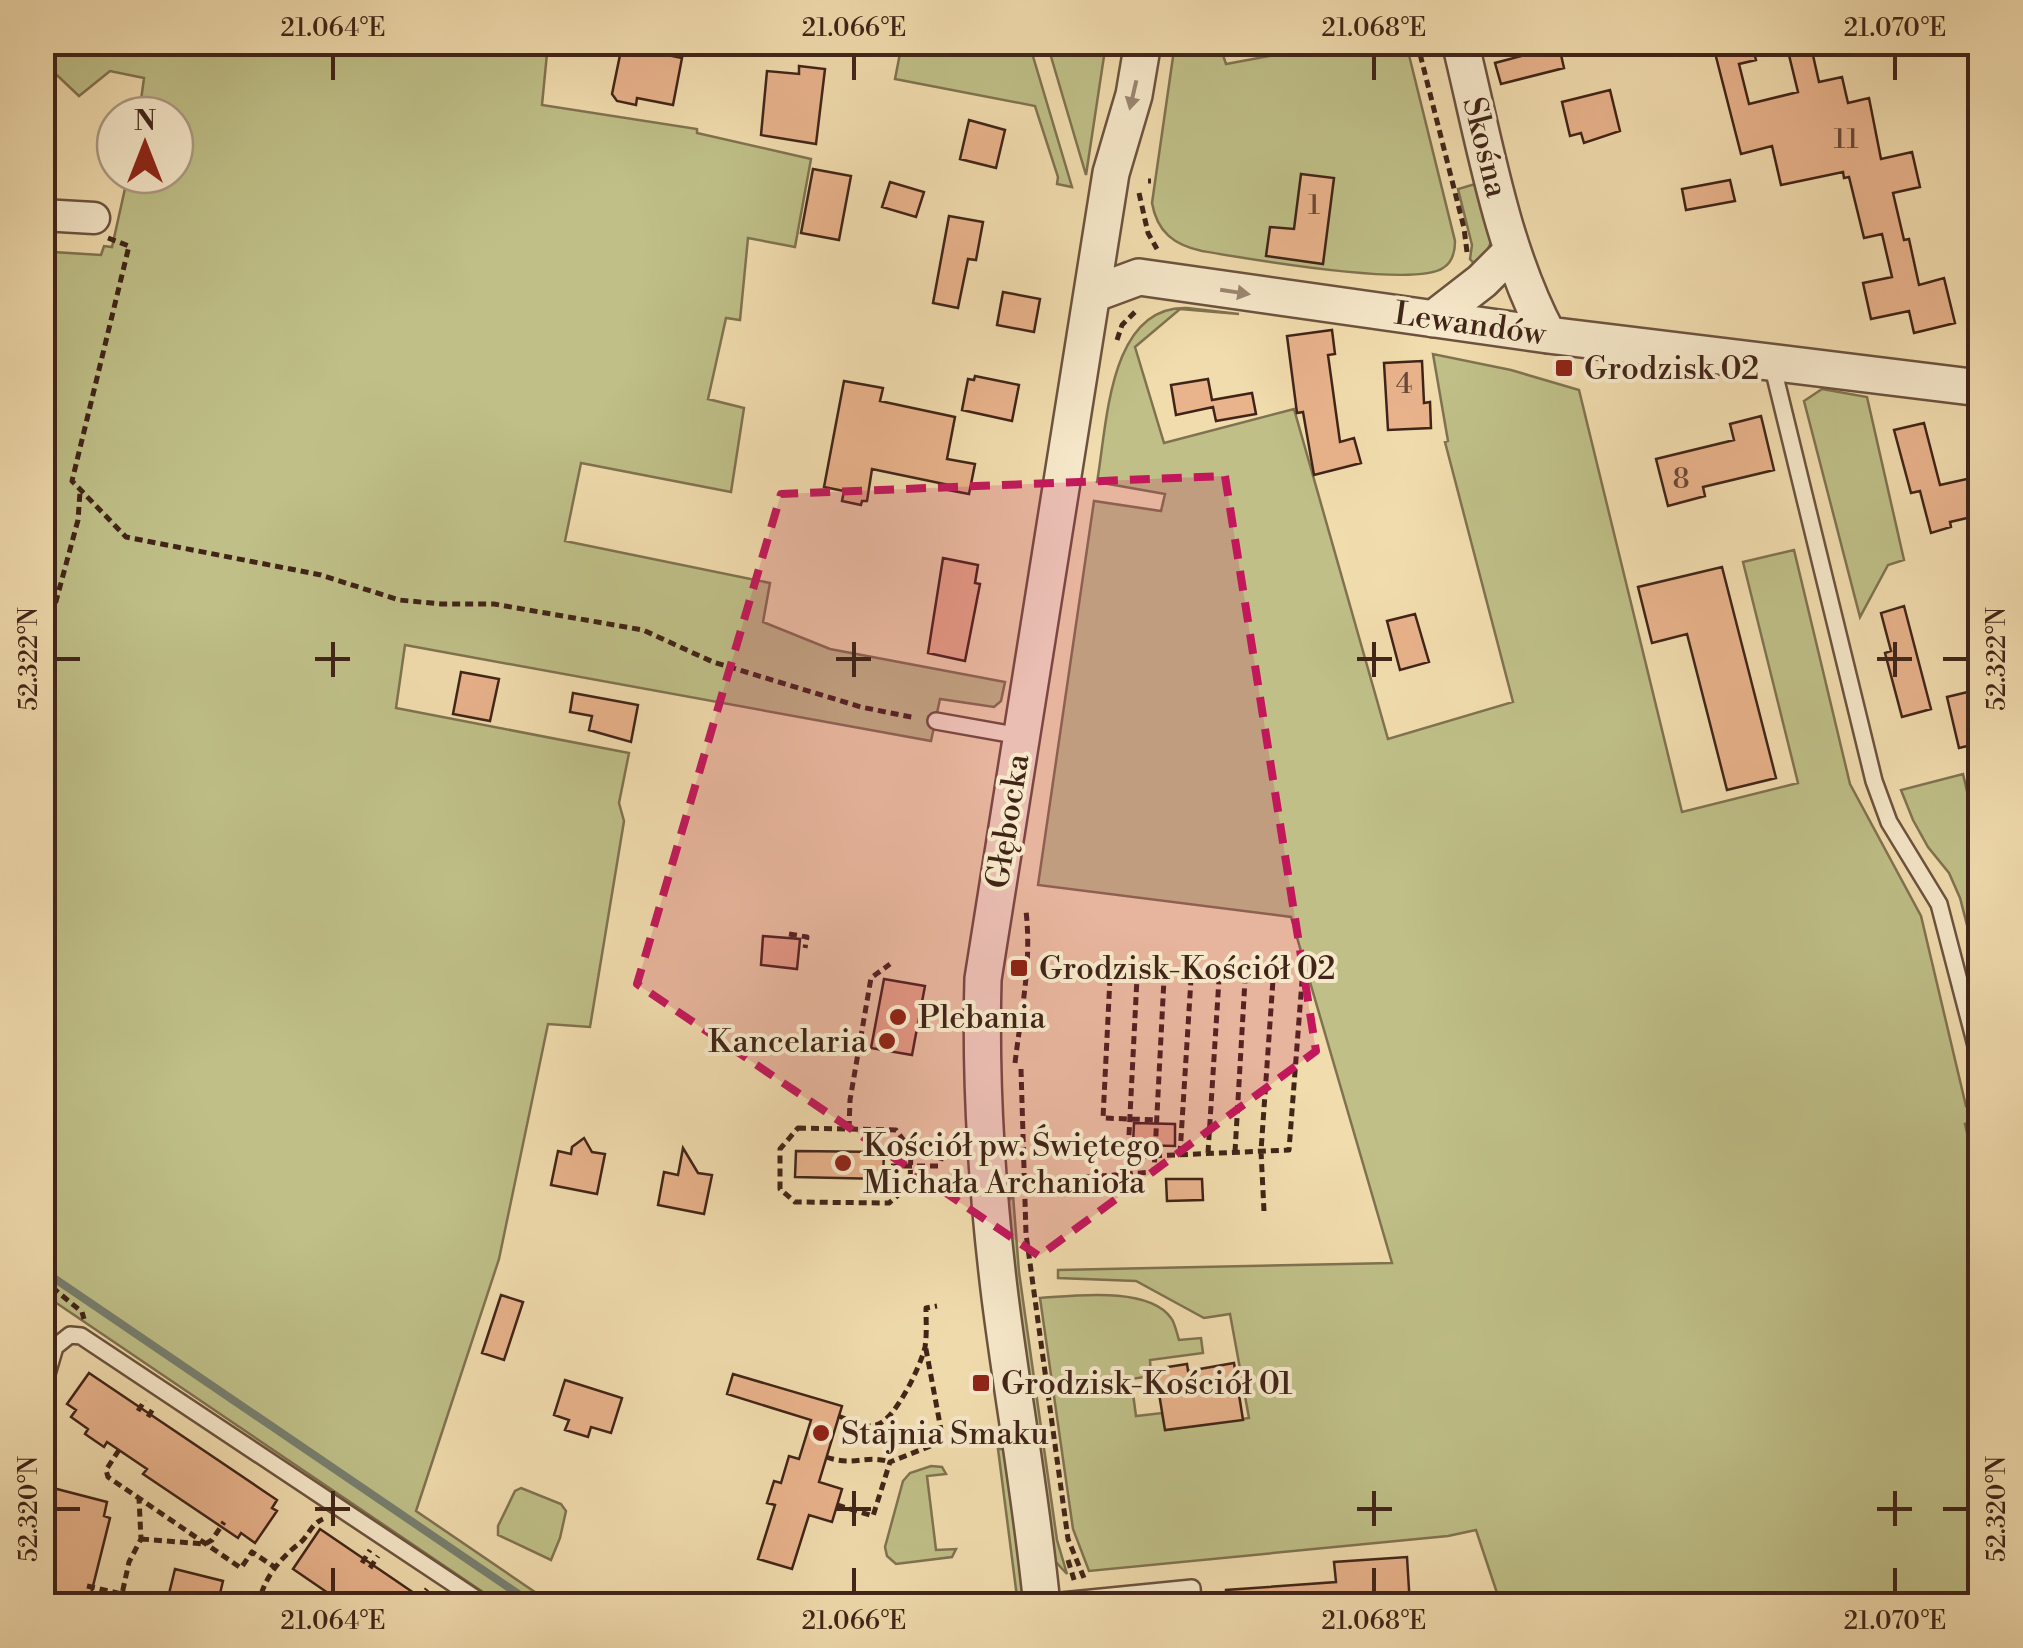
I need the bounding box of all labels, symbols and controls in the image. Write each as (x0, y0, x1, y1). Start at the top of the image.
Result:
text: 21.064°E (281, 13, 385, 44)
text: 21.066°E (802, 13, 906, 44)
text: 21.068°E (1322, 13, 1426, 44)
text: 21.070°E (1844, 13, 1946, 44)
one-way arrow (1125, 80, 1140, 111)
street label: Skośna (1453, 93, 1517, 202)
north arrow (95, 95, 195, 195)
text: N (134, 104, 156, 139)
house number: 11 (1833, 122, 1859, 157)
house number: 1 (1308, 188, 1320, 223)
one-way arrow (1220, 284, 1252, 300)
street label: Lewandów (1392, 294, 1549, 355)
place label: Grodzisk 02 (1584, 349, 1759, 389)
marker: Grodzisk 02 (1553, 357, 1575, 379)
house number: 4 (1396, 367, 1412, 402)
house number: 8 (1672, 462, 1690, 497)
text: 52.322°N (14, 607, 45, 711)
text: 52.322°N (1982, 607, 2013, 711)
street label: Głębocka (978, 750, 1038, 891)
place label: Grodzisk-Kościół 02 (1039, 949, 1336, 989)
marker: Grodzisk-Kościół 02 (1008, 957, 1030, 979)
place label: Plebania (918, 998, 1047, 1038)
marker: Plebania (887, 1006, 909, 1028)
place label: Kancelaria (708, 1022, 868, 1062)
marker: Kancelaria (876, 1030, 898, 1052)
place label: Kościół pw. Świętego Michała Archanioła (863, 1124, 1161, 1203)
marker: Kościół pw. Świętego Michała Archanioła (832, 1152, 854, 1174)
place label: Grodzisk-Kościół 01 (1001, 1364, 1293, 1404)
marker: Grodzisk-Kościół 01 (970, 1372, 992, 1394)
place label: Stajnia Smaku (841, 1414, 1049, 1454)
marker: Stajnia Smaku (810, 1422, 832, 1444)
text: 52.320°N (14, 1456, 45, 1562)
text: 52.320°N (1982, 1456, 2013, 1562)
text: 21.064°E (281, 1606, 385, 1637)
text: 21.066°E (802, 1606, 906, 1637)
text: 21.068°E (1322, 1606, 1426, 1637)
text: 21.070°E (1844, 1606, 1946, 1637)

